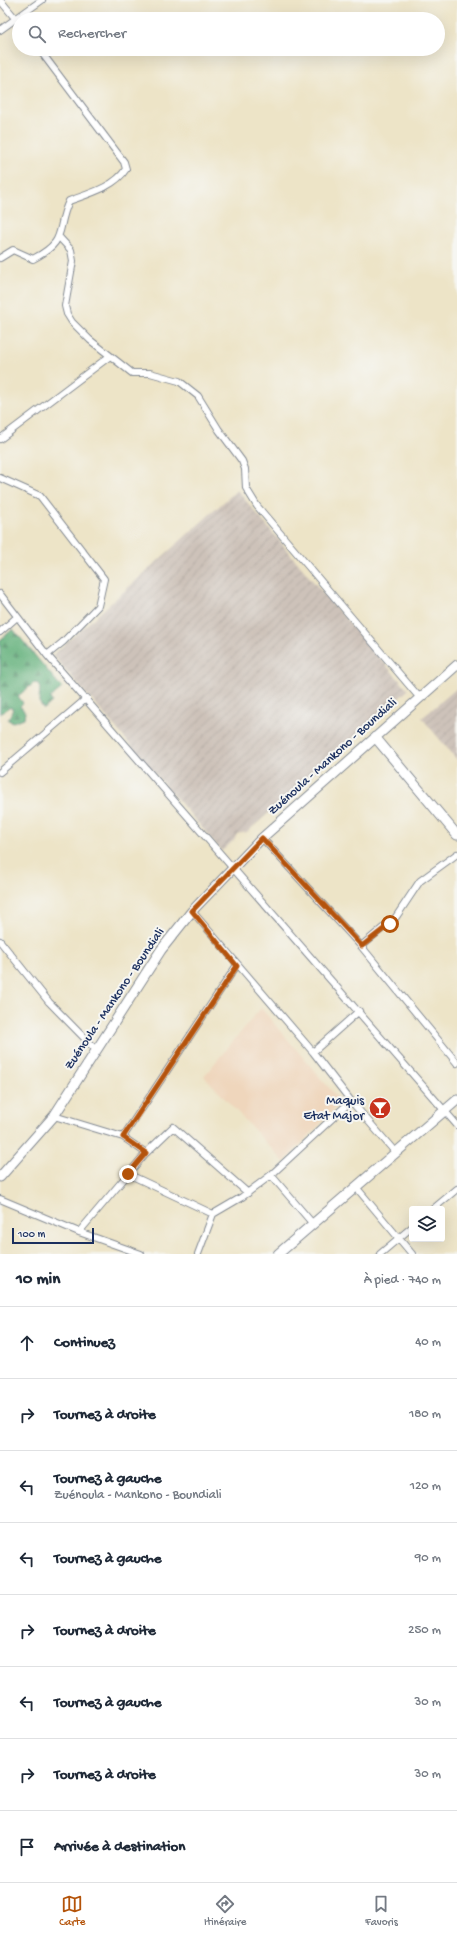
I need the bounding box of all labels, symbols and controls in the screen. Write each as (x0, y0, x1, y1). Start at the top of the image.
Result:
search box (12, 12, 445, 56)
icon: search (26, 23, 48, 45)
text: Rechercher (58, 25, 126, 43)
street label: Zuénoula - Mankono - Boundiali (266, 695, 400, 819)
route start (381, 915, 399, 933)
street label: Zuénoula - Mankono - Boundiali (62, 925, 168, 1073)
place label: Maquis Etat Major (304, 1094, 365, 1124)
bar icon: Maquis Etat Major (367, 1095, 393, 1121)
route end (119, 1165, 137, 1183)
map controls (409, 1206, 445, 1242)
button: layers (409, 1206, 445, 1242)
scale bar (12, 1226, 94, 1245)
text: 100 m (18, 1229, 45, 1241)
text: 10 min (16, 1270, 60, 1290)
text: À pied · 740 m (364, 1273, 441, 1288)
icon: ahead (16, 1332, 38, 1354)
text: Continuez (54, 1334, 115, 1352)
text: 40 m (415, 1335, 441, 1350)
icon: right (16, 1404, 38, 1426)
text: Tournez à droite (54, 1406, 156, 1424)
text: 180 m (409, 1407, 441, 1422)
text: Tournez à gauche (54, 1470, 162, 1488)
icon: left (16, 1476, 38, 1498)
text: 120 m (410, 1479, 441, 1494)
text: Zuénoula - Mankono - Boundiali (54, 1488, 222, 1503)
icon: left (16, 1548, 38, 1570)
text: Tournez à gauche (54, 1550, 162, 1568)
text: 90 m (415, 1551, 441, 1566)
icon: right (16, 1620, 38, 1642)
text: Tournez à droite (54, 1622, 156, 1640)
text: 250 m (408, 1623, 441, 1638)
icon: left (16, 1692, 38, 1714)
text: Tournez à gauche (54, 1694, 162, 1712)
text: 30 m (415, 1695, 441, 1710)
icon: right (16, 1764, 38, 1786)
text: Tournez à droite (54, 1766, 156, 1784)
text: 30 m (415, 1767, 441, 1782)
icon: arrive (16, 1836, 38, 1858)
text: Arrivée à destination (54, 1838, 185, 1856)
tab: Carte (59, 1893, 85, 1929)
tab: Itinéraire (204, 1893, 246, 1929)
tab: Favoris (365, 1893, 398, 1929)

